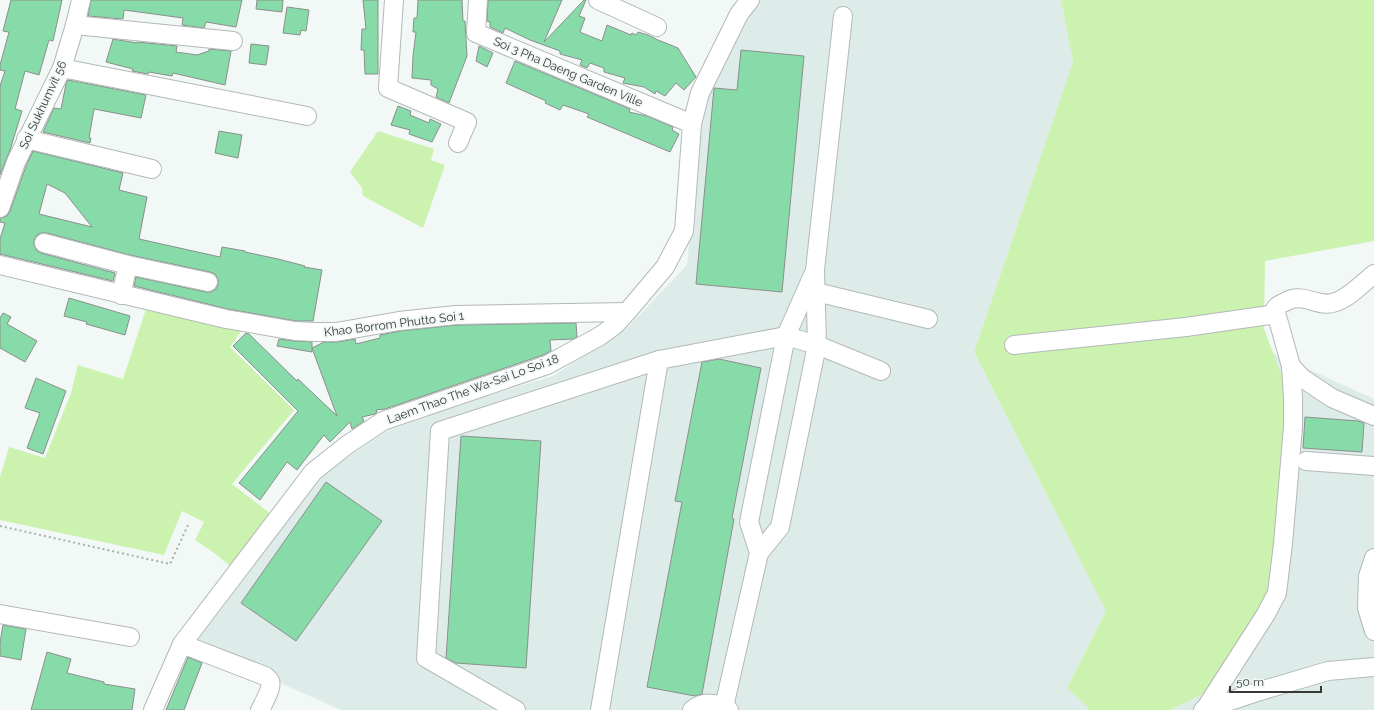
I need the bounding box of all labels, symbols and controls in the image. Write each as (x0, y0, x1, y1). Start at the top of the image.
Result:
street label: Soi 3 Pha Daeng Garden Ville (491, 34, 645, 110)
street label: Soi Sukhumvit 56 (16, 59, 70, 151)
street label: Khao Borrom Phutto Soi 1 (323, 308, 465, 340)
street label: Laem Thao The Wa-Sai Lo Soi 18 (385, 351, 561, 427)
scale bar (1230, 668, 1321, 694)
text: 50 m (1236, 675, 1264, 689)

